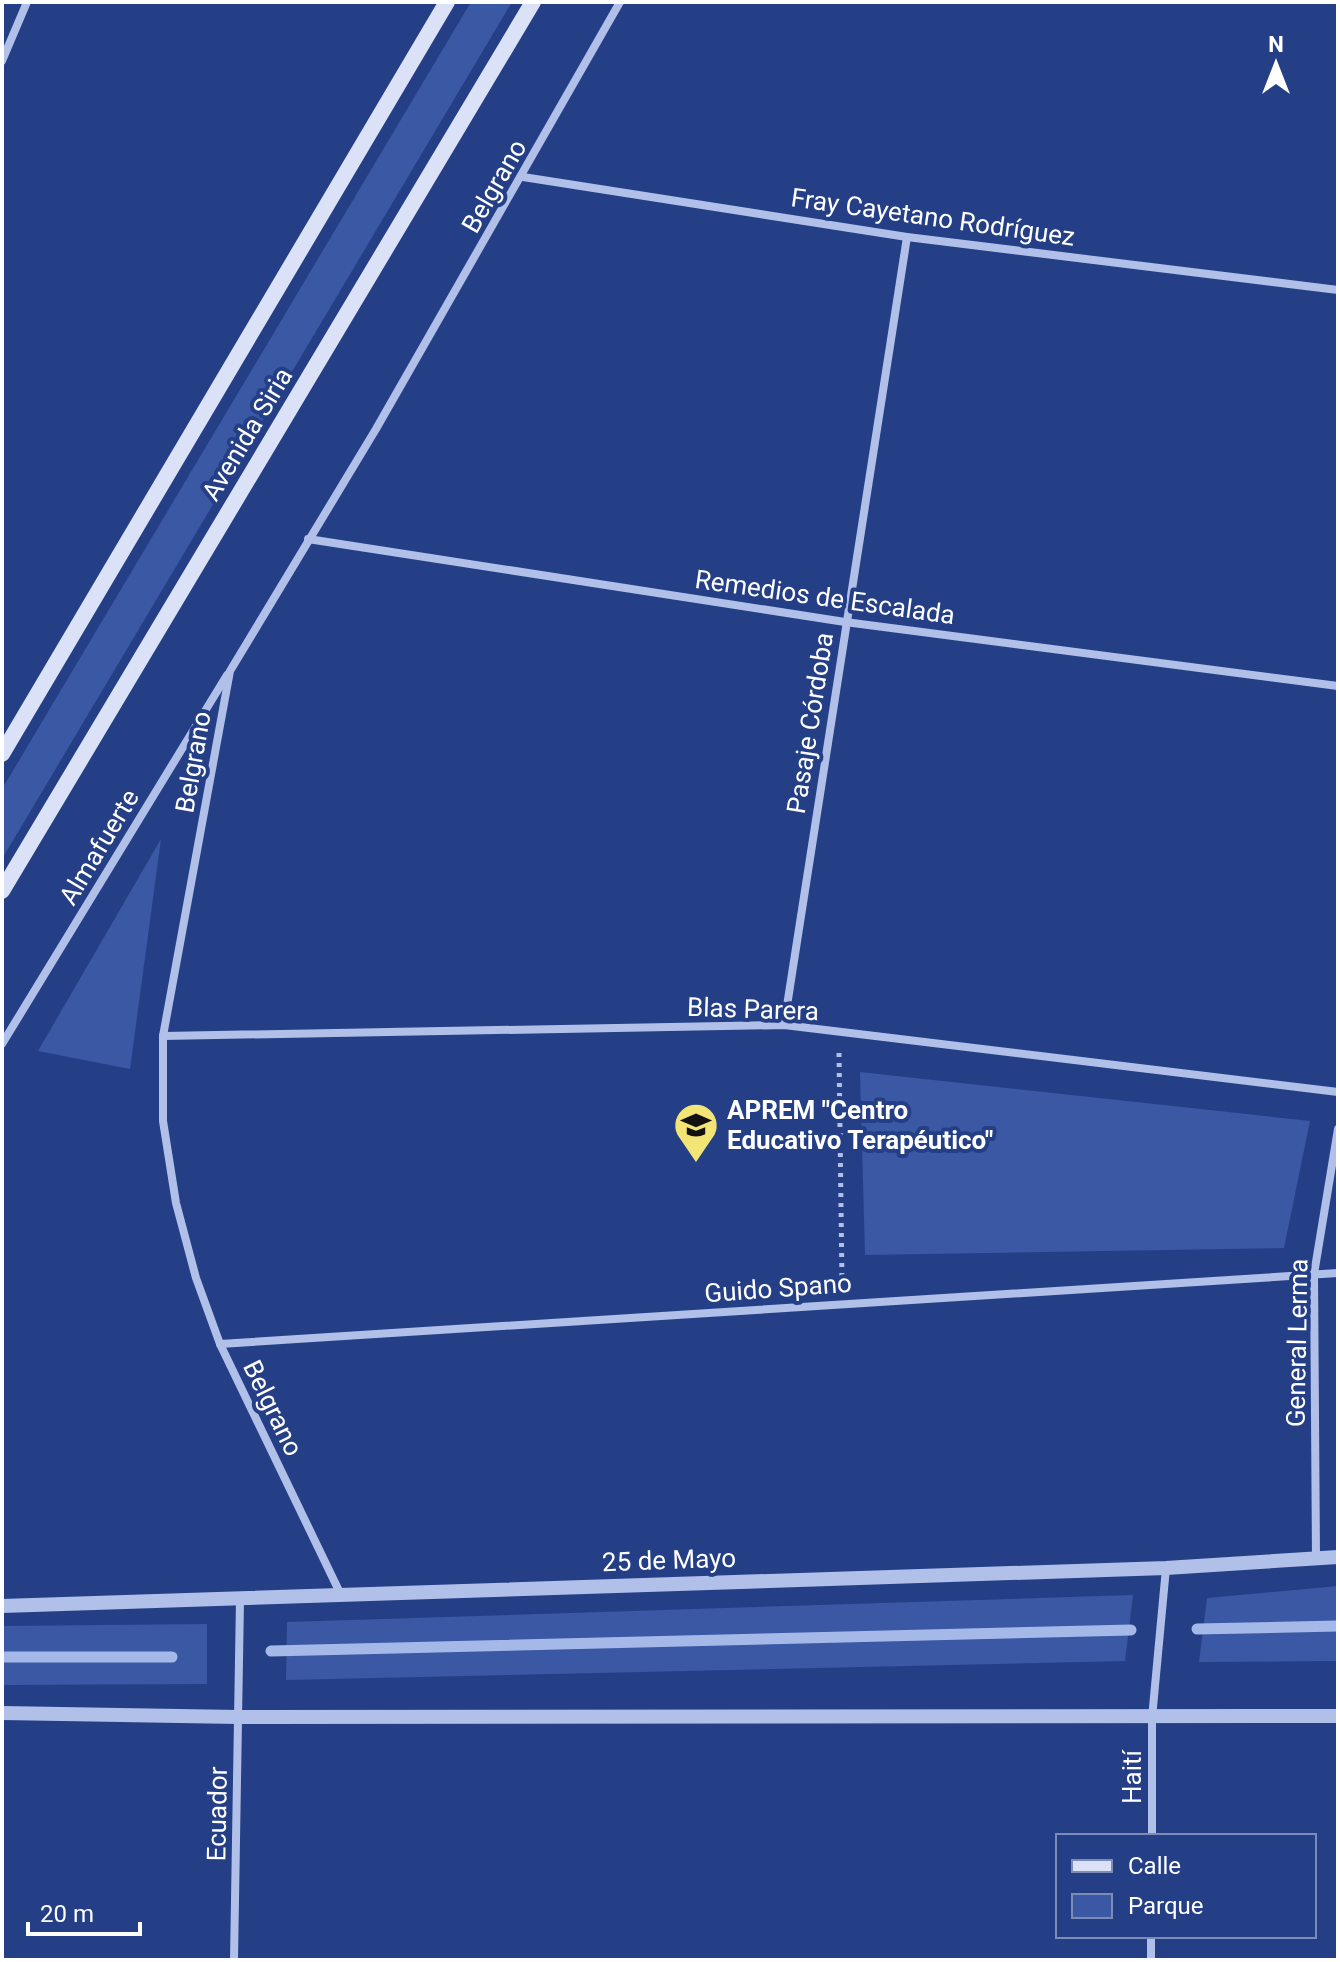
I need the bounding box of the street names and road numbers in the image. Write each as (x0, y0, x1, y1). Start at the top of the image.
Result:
street label: Belgrano (455, 134, 533, 238)
street label: Fray Cayetano Rodríguez (789, 182, 1077, 252)
street label: Avenida Siria (196, 362, 298, 506)
street label: Remedios de Escalada (693, 564, 957, 630)
street label: Pasaje Córdoba (781, 630, 839, 816)
street label: Belgrano (169, 709, 217, 815)
street label: Almafuerte (53, 784, 145, 910)
street label: Blas Parera (687, 992, 819, 1026)
street label: General Lerma (1281, 1259, 1313, 1427)
street label: Guido Spano (703, 1268, 853, 1308)
street label: Belgrano (237, 1355, 309, 1461)
street label: 25 de Mayo (601, 1543, 737, 1577)
street label: Haití (1117, 1748, 1147, 1804)
street label: Ecuador (201, 1766, 233, 1862)

